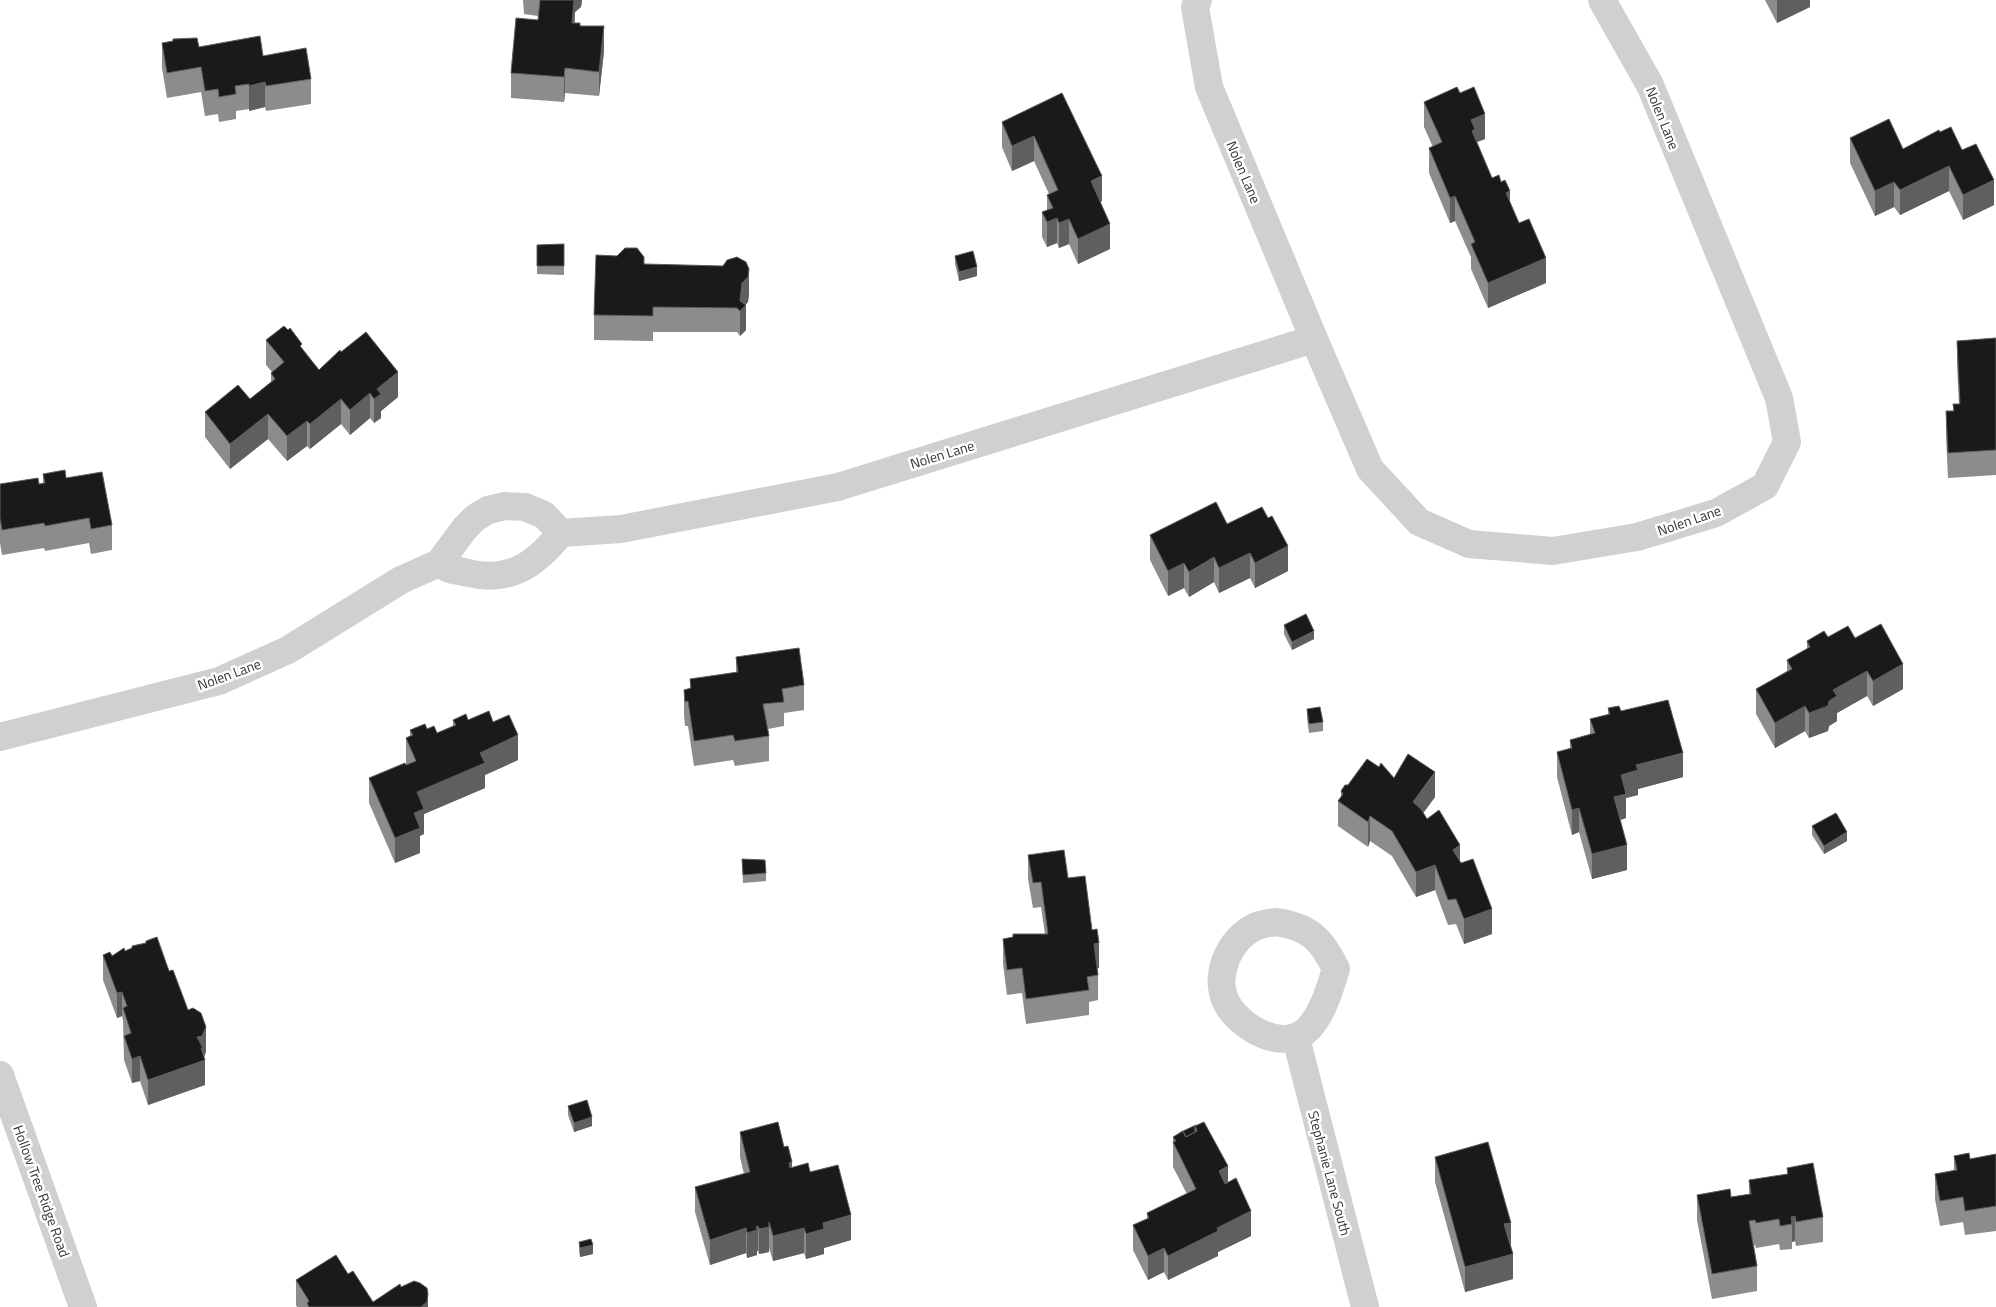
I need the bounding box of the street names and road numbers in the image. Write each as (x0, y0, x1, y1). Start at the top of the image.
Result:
street label: Nolen Lane (1641, 83, 1685, 153)
street label: Nolen Lane (1221, 138, 1267, 206)
street label: Nolen Lane (907, 434, 977, 474)
street label: Nolen Lane (1654, 499, 1724, 541)
street label: Nolen Lane (194, 653, 264, 695)
street label: Stephanie Lane South (1303, 1108, 1357, 1238)
street label: Hollow Tree Ridge Road (8, 1122, 76, 1260)

